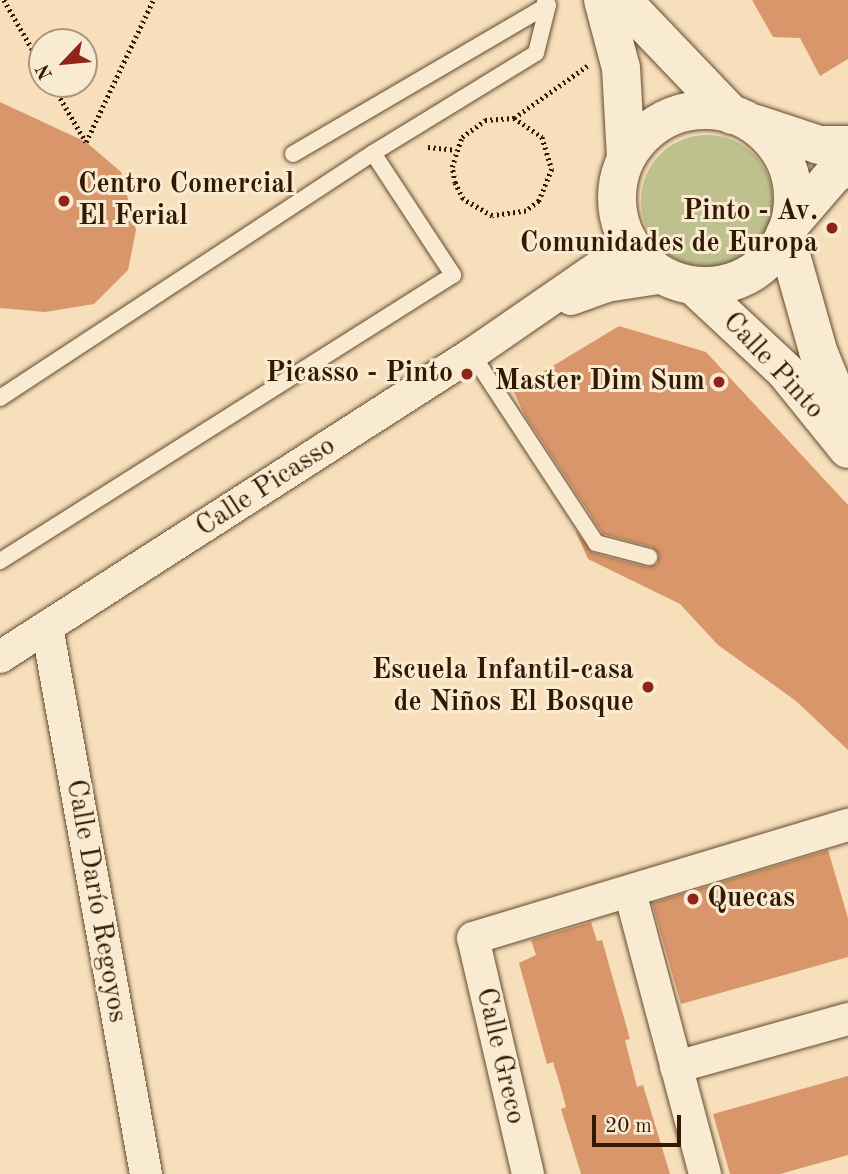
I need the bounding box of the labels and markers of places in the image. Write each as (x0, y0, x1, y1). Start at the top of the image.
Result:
place label: Centro Comercial El Ferial (78, 168, 294, 234)
marker: Centro Comercial El Ferial (56, 193, 72, 209)
place label: Pinto - Av. Comunidades de Europa (520, 195, 818, 261)
marker: Pinto - Av. Comunidades de Europa (824, 220, 840, 236)
place label: Picasso - Pinto (266, 357, 453, 391)
place label: Master Dim Sum (495, 365, 705, 399)
marker: Picasso - Pinto (459, 366, 475, 382)
marker: Master Dim Sum (711, 374, 727, 390)
place label: Escuela Infantil-casa de Niños El Bosque (372, 654, 634, 720)
marker: Escuela Infantil-casa de Niños El Bosque (640, 679, 656, 695)
place label: Quecas (707, 882, 795, 916)
marker: Quecas (685, 891, 701, 907)

